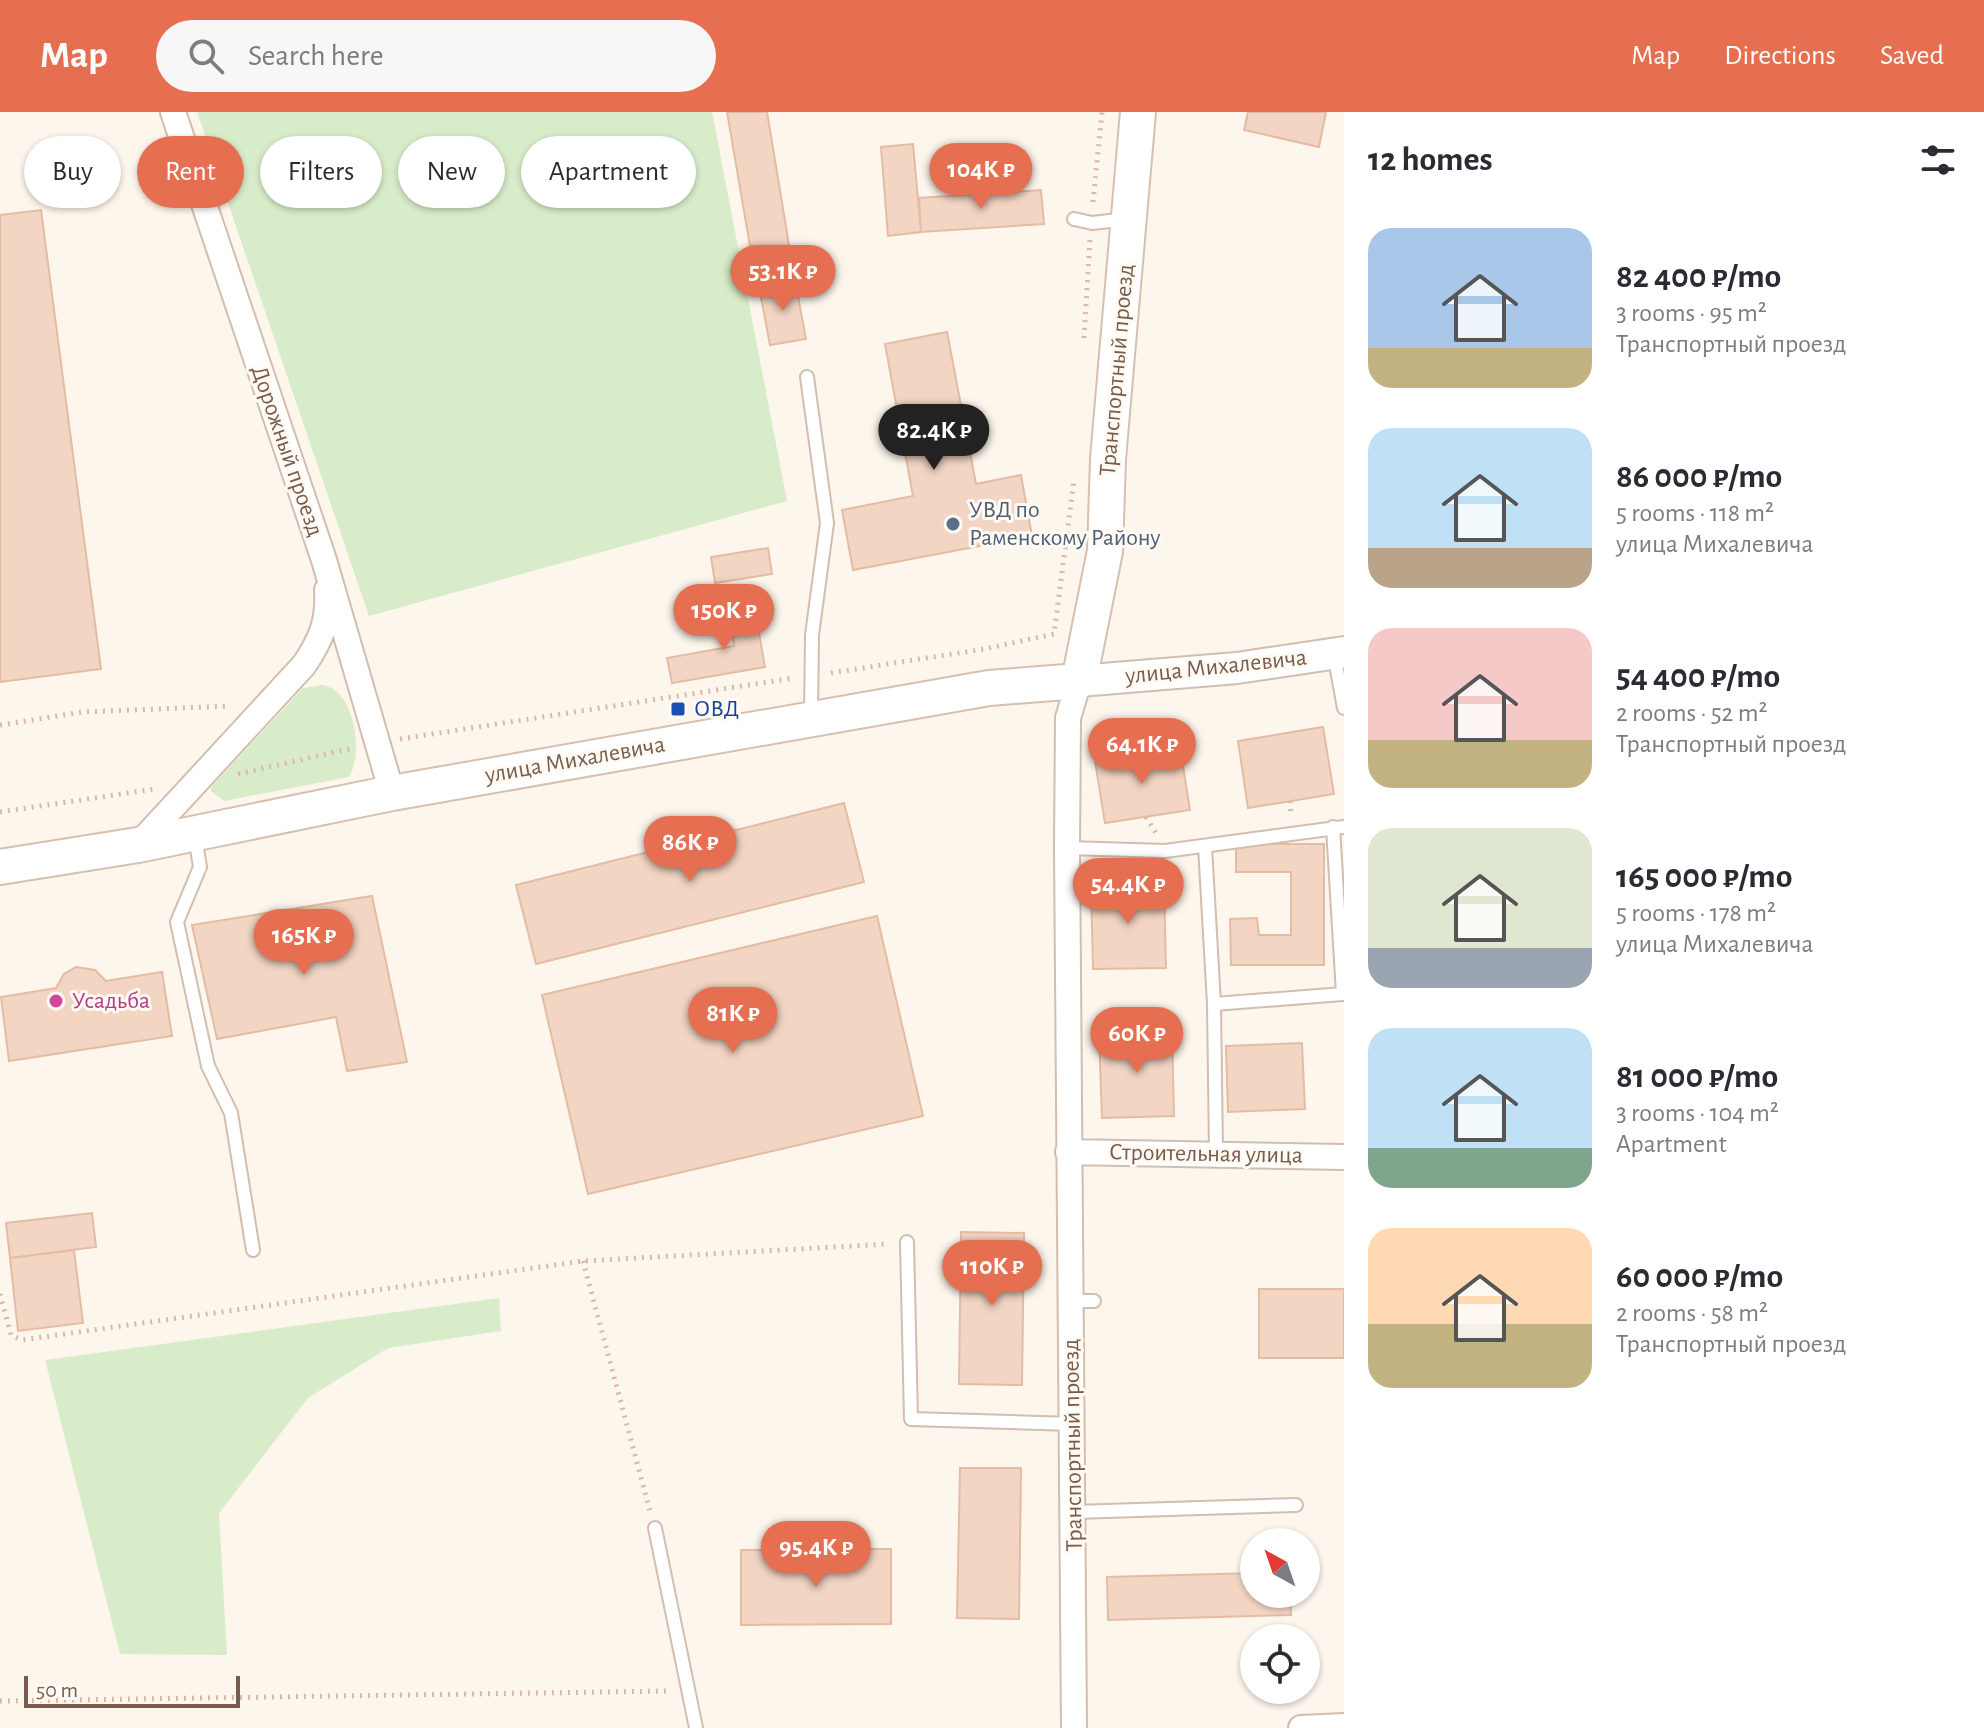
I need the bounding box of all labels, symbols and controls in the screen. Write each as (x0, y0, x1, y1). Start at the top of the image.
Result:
search box (156, 20, 716, 92)
icon: search (184, 34, 228, 78)
text: Map (40, 37, 108, 75)
text: Search here (248, 41, 384, 71)
text: Map (1631, 42, 1680, 70)
text: Directions (1724, 42, 1836, 70)
text: Saved (1880, 42, 1944, 70)
chip: Buy (24, 136, 121, 208)
chip: Rent (137, 136, 244, 208)
chip: Filters (260, 136, 382, 208)
chip: New (398, 136, 505, 208)
chip: Apartment (521, 136, 696, 208)
icon: filters (1916, 138, 1960, 182)
pin: 104K ₽ (916, 143, 1046, 211)
text: 12 homes (1368, 143, 1493, 177)
text: 104K ₽ (947, 156, 1015, 182)
pin: 53.1K ₽ (709, 245, 857, 313)
text: 53.1K ₽ (748, 258, 818, 284)
icon: home (1432, 260, 1528, 356)
text: 82 400 ₽/mo (1616, 260, 1781, 294)
street label: Транспортный проезд (1096, 263, 1138, 477)
text: 3 rooms · 95 m² (1616, 300, 1767, 326)
text: Транспортный проезд (1616, 331, 1846, 357)
street label: Дорожный проезд (247, 362, 327, 540)
pin: 82.4K ₽ (860, 404, 1008, 472)
text: 82.4K ₽ (896, 417, 972, 443)
icon: home (1432, 460, 1528, 556)
text: 86 000 ₽/mo (1616, 460, 1782, 494)
place label: УВД по Раменскому Району (969, 498, 1161, 550)
text: 5 rooms · 118 m² (1616, 500, 1774, 526)
marker: УВД по Раменскому Району (944, 515, 962, 533)
text: улица Михалевича (1616, 531, 1814, 557)
pin: 150K ₽ (659, 584, 789, 652)
text: 150K ₽ (691, 597, 757, 623)
street label: улица Михалевича (1123, 646, 1308, 689)
icon: home (1432, 660, 1528, 756)
text: 54 400 ₽/mo (1616, 660, 1780, 694)
place label: ОВД (694, 697, 739, 721)
marker: ОВД (669, 700, 687, 718)
text: 2 rooms · 52 m² (1616, 700, 1768, 726)
pin: 64.1K ₽ (1068, 718, 1216, 786)
text: 64.1K ₽ (1106, 731, 1178, 757)
text: Транспортный проезд (1616, 731, 1846, 757)
street label: улица Михалевича (482, 732, 667, 788)
pin: 86K ₽ (634, 816, 746, 884)
text: 86K ₽ (662, 829, 718, 855)
pin: 54.4K ₽ (1054, 858, 1202, 926)
icon: home (1432, 860, 1528, 956)
text: 165 000 ₽/mo (1616, 860, 1793, 894)
text: 54.4K ₽ (1091, 871, 1165, 897)
text: 5 rooms · 178 m² (1616, 900, 1776, 926)
pin: 165K ₽ (239, 909, 369, 977)
text: 165K ₽ (272, 922, 336, 948)
text: улица Михалевича (1616, 931, 1814, 957)
pin: 81K ₽ (677, 987, 789, 1055)
place label: Усадьба (72, 989, 150, 1013)
marker: Усадьба (47, 992, 65, 1010)
text: 81K ₽ (706, 1000, 760, 1026)
pin: 60K ₽ (1081, 1007, 1193, 1075)
text: 60K ₽ (1108, 1020, 1166, 1046)
icon: home (1432, 1060, 1528, 1156)
text: 81 000 ₽/mo (1616, 1060, 1778, 1094)
text: 3 rooms · 104 m² (1616, 1100, 1779, 1126)
text: Apartment (1616, 1131, 1727, 1157)
street label: Строительная улица (1109, 1140, 1303, 1168)
pin: 110K ₽ (927, 1240, 1057, 1308)
text: 110K ₽ (960, 1253, 1024, 1279)
icon: home (1432, 1260, 1528, 1356)
text: 60 000 ₽/mo (1616, 1260, 1783, 1294)
text: 2 rooms · 58 m² (1616, 1300, 1768, 1326)
text: Транспортный проезд (1616, 1331, 1846, 1357)
street label: Транспортный проезд (1059, 1339, 1087, 1551)
pin: 95.4K ₽ (742, 1521, 890, 1589)
north arrow (1240, 1528, 1320, 1608)
map controls (1240, 1528, 1320, 1704)
text: 95.4K ₽ (779, 1534, 853, 1560)
button: locate (1240, 1624, 1320, 1704)
scale bar (24, 1672, 240, 1708)
text: 50 m (36, 1679, 78, 1701)

